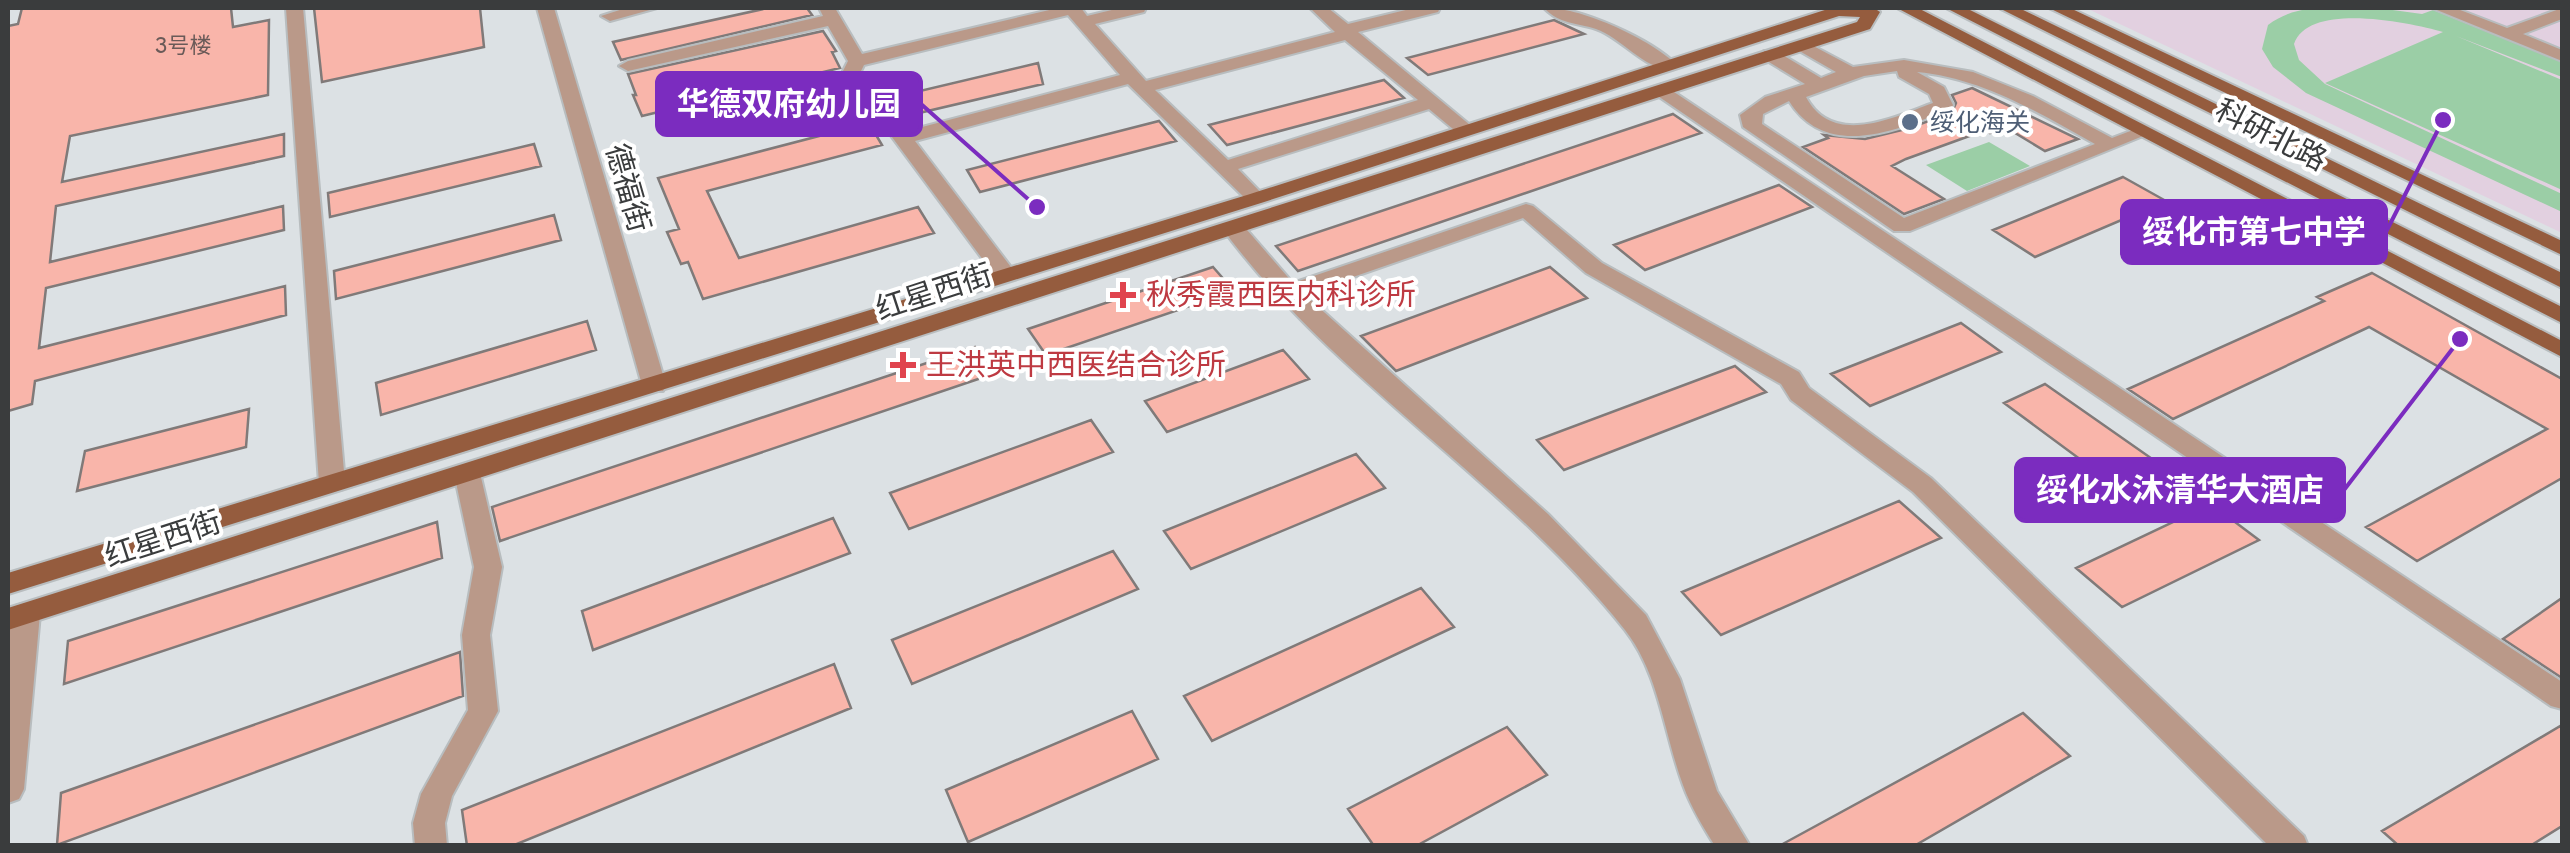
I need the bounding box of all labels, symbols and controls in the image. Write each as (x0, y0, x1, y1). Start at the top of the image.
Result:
house number: 3号楼 (154, 34, 212, 61)
callout: 华德双府幼儿园 (657, 73, 921, 135)
text: 华德双府幼儿园 (677, 87, 901, 127)
street label: 科研北路 (2208, 94, 2332, 181)
place label: 绥化海关 (1930, 109, 2030, 141)
marker: 绥化海关 (1899, 111, 1921, 133)
street label: 德福街 (595, 140, 656, 237)
callout: 绥化市第七中学 (2122, 201, 2386, 263)
text: 绥化市第七中学 (2142, 215, 2366, 255)
street label: 红星西街 (872, 258, 998, 331)
place label: 秋秀霞西医内科诊所 (1146, 279, 1416, 316)
marker: 秋秀霞西医内科诊所 (1110, 282, 1136, 308)
place label: 王洪英中西医结合诊所 (926, 349, 1226, 386)
marker: 王洪英中西医结合诊所 (890, 352, 916, 378)
callout: 绥化水沐清华大酒店 (2016, 459, 2344, 521)
text: 绥化水沐清华大酒店 (2036, 473, 2324, 513)
street label: 红星西街 (101, 505, 227, 578)

